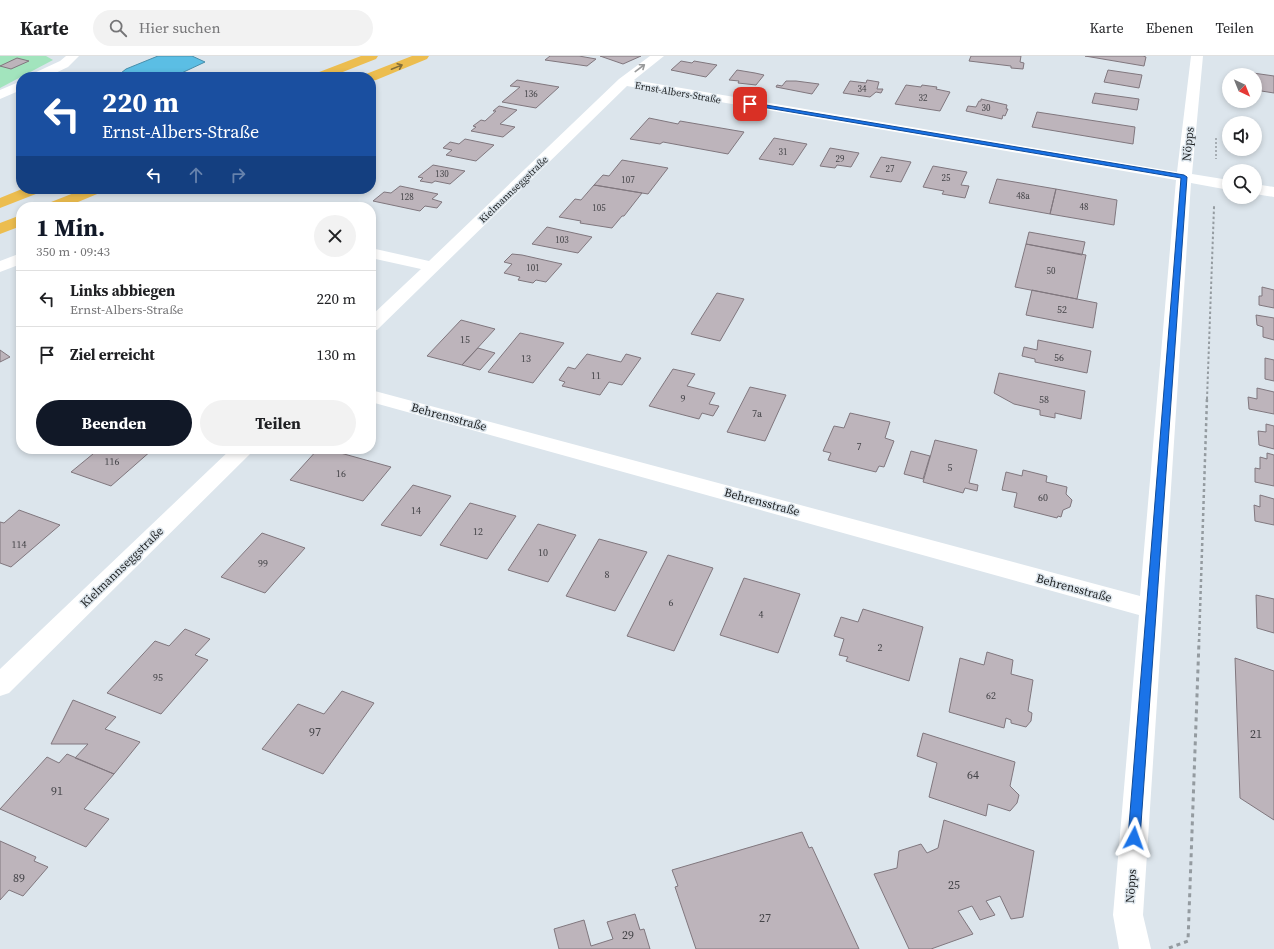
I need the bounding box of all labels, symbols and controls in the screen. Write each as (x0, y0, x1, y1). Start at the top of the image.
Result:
search box (93, 10, 373, 46)
text: Karte (20, 15, 69, 41)
icon: search (107, 17, 129, 39)
text: Hier suchen (139, 17, 220, 38)
text: Karte (1089, 18, 1124, 38)
text: Ebenen (1146, 18, 1193, 38)
text: Teilen (1215, 18, 1254, 38)
one-way arrow (391, 62, 403, 70)
one-way arrow (635, 64, 646, 72)
north arrow (1222, 68, 1262, 108)
map controls (1222, 68, 1262, 204)
street label: Ernst-Albers-Straße (634, 79, 722, 106)
text: 220 m (102, 83, 179, 121)
house number: 34 (857, 83, 867, 95)
pin (733, 87, 767, 121)
icon: left (36, 88, 88, 140)
house number: 136 (524, 88, 538, 100)
house number: 32 (918, 92, 928, 104)
icon: arrive (739, 93, 761, 115)
house number: 30 (981, 102, 991, 114)
button: sound (1222, 116, 1262, 156)
text: Ernst-Albers-Straße (102, 119, 259, 144)
street label: Nöpps (1178, 126, 1198, 162)
house number: 31 (778, 146, 788, 158)
street label: Kielmannseggstraße (476, 153, 551, 226)
house number: 29 (835, 153, 845, 165)
house number: 27 (885, 163, 895, 175)
icon: left (143, 164, 165, 186)
icon: ahead (185, 164, 207, 186)
icon: right (227, 164, 249, 186)
button: search (1222, 164, 1262, 204)
house number: 130 (435, 168, 449, 180)
house number: 25 (941, 172, 951, 184)
house number: 107 (621, 174, 635, 186)
house number: 48a (1016, 190, 1030, 202)
house number: 128 (400, 191, 414, 203)
house number: 48 (1079, 201, 1089, 213)
house number: 105 (592, 202, 606, 214)
text: 1 Min. (36, 211, 105, 244)
button: close (314, 215, 356, 257)
house number: 103 (555, 234, 569, 246)
text: 350 m · 09:43 (36, 243, 110, 260)
house number: 101 (526, 262, 540, 274)
house number: 50 (1046, 265, 1056, 277)
text: Links abbiegen (70, 280, 175, 301)
icon: left (36, 288, 58, 310)
text: 220 m (316, 288, 356, 309)
text: Ernst-Albers-Straße (70, 301, 184, 318)
house number: 52 (1057, 303, 1067, 316)
house number: 15 (460, 333, 470, 346)
icon: arrive (36, 344, 58, 366)
text: Ziel erreicht (70, 344, 155, 365)
text: 130 m (316, 344, 356, 365)
house number: 56 (1054, 351, 1064, 364)
house number: 13 (521, 352, 531, 365)
house number: 11 (591, 369, 601, 382)
house number: 9 (681, 392, 686, 405)
house number: 58 (1039, 393, 1049, 406)
street label: Behrensstraße (409, 399, 489, 435)
button: Beenden (36, 400, 192, 446)
button: Teilen (200, 400, 356, 446)
house number: 7a (752, 407, 763, 420)
house number: 7 (857, 440, 862, 453)
house number: 116 (105, 455, 120, 468)
house number: 5 (948, 461, 953, 474)
house number: 16 (336, 467, 346, 480)
street label: Behrensstraße (722, 484, 802, 520)
house number: 60 (1038, 491, 1048, 504)
house number: 14 (411, 504, 421, 517)
street label: Kielmannseggstraße (77, 523, 167, 611)
house number: 12 (473, 525, 483, 538)
house number: 114 (12, 538, 27, 551)
house number: 10 (538, 546, 548, 559)
house number: 99 (258, 557, 268, 570)
house number: 8 (605, 568, 610, 581)
street label: Behrensstraße (1034, 570, 1114, 606)
house number: 6 (669, 596, 674, 609)
house number: 4 (759, 608, 764, 621)
house number: 2 (878, 641, 883, 654)
house number: 95 (153, 671, 163, 684)
house number: 62 (986, 689, 996, 702)
house number: 97 (309, 724, 321, 740)
house number: 21 (1250, 726, 1262, 742)
house number: 64 (967, 767, 979, 783)
house number: 91 (51, 783, 63, 799)
position arrow (1113, 817, 1155, 859)
street label: Nöpps (1122, 868, 1140, 904)
house number: 89 (13, 870, 25, 886)
house number: 25 (948, 877, 960, 893)
house number: 27 (759, 910, 771, 926)
house number: 29 (622, 927, 634, 943)

